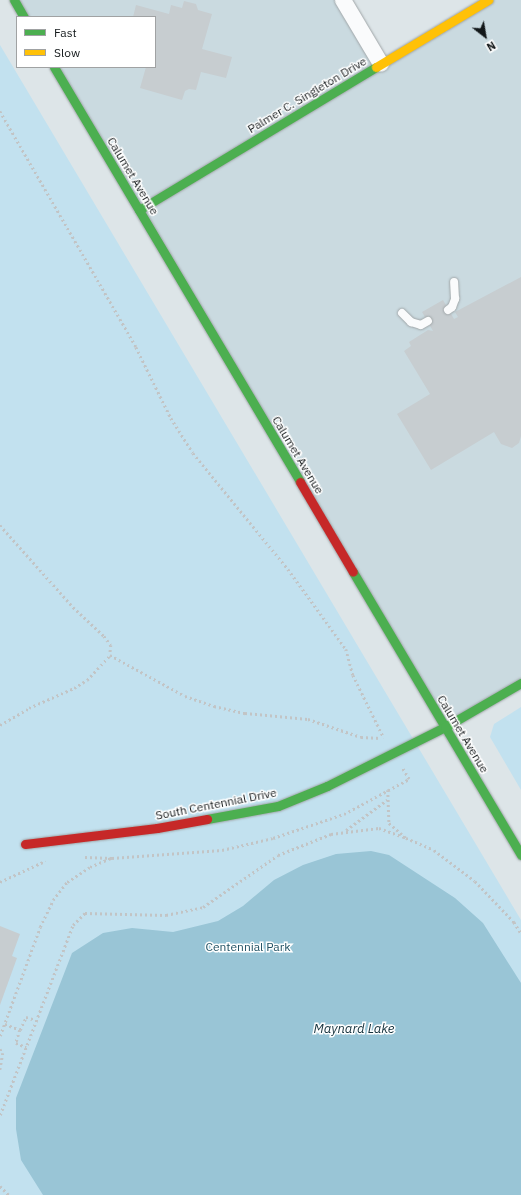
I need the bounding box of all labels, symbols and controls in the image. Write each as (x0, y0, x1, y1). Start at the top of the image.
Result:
legend (16, 16, 156, 68)
north arrow (465, 16, 505, 56)
text: Fast (54, 25, 77, 40)
text: N (484, 38, 498, 54)
text: Slow (54, 45, 80, 60)
street label: Palmer C. Singleton Drive (245, 54, 369, 136)
street label: Calumet Avenue (104, 135, 162, 217)
street label: Calumet Avenue (269, 414, 327, 496)
street label: Calumet Avenue (434, 693, 492, 775)
street label: South Centennial Drive (154, 785, 278, 823)
park label: Centennial Park (205, 940, 291, 954)
water label: Maynard Lake (314, 1021, 394, 1037)

